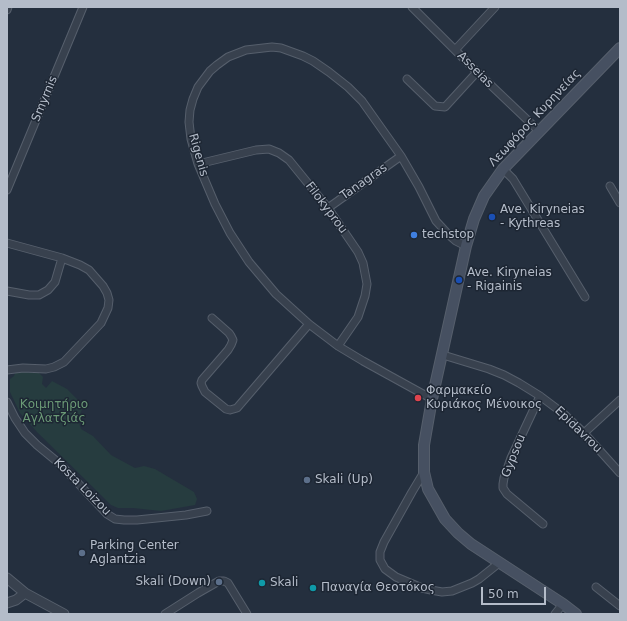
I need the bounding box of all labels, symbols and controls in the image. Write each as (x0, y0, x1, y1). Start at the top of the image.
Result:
street label: Asseias (454, 49, 496, 91)
street label: Λεωφόρος Κυρηνείας (486, 66, 584, 170)
street label: Smyrnis (29, 74, 61, 124)
street label: Rigenis (185, 132, 211, 178)
street label: Tanagras (338, 161, 390, 203)
street label: Filokyprou (302, 179, 350, 237)
place label: Ave. Kiryneias - Kythreas (500, 203, 585, 231)
marker: Ave. Kiryneias - Kythreas (487, 212, 497, 222)
place label: techstop (422, 228, 474, 242)
marker: techstop (409, 230, 419, 240)
place label: Ave. Kiryneias - Rigainis (467, 266, 552, 294)
marker: Ave. Kiryneias - Rigainis (454, 275, 464, 285)
place label: Φαρμακείο Κυριάκος Μένοικος (426, 384, 542, 412)
marker: Φαρμακείο Κυριάκος Μένοικος (413, 393, 423, 403)
park label: Κοιμητήριο Αγλατζιάς (20, 398, 88, 426)
street label: Epidavrou (551, 404, 605, 456)
street label: Gypsou (499, 432, 529, 480)
street label: Kosta Loizou (50, 455, 114, 519)
place label: Skali (Up) (315, 473, 373, 487)
marker: Skali (Up) (302, 475, 312, 485)
place label: Parking Center Aglantzia (90, 539, 179, 567)
marker: Parking Center Aglantzia (77, 548, 87, 558)
place label: Skali (Down) (135, 575, 211, 589)
place label: Skali (270, 576, 298, 590)
marker: Skali (Down) (214, 577, 224, 587)
marker: Skali (257, 578, 267, 588)
scale bar (483, 579, 548, 605)
place label: Παναγία Θεοτόκος (321, 581, 435, 595)
marker: Παναγία Θεοτόκος (308, 583, 318, 593)
text: 50 m (488, 587, 519, 601)

